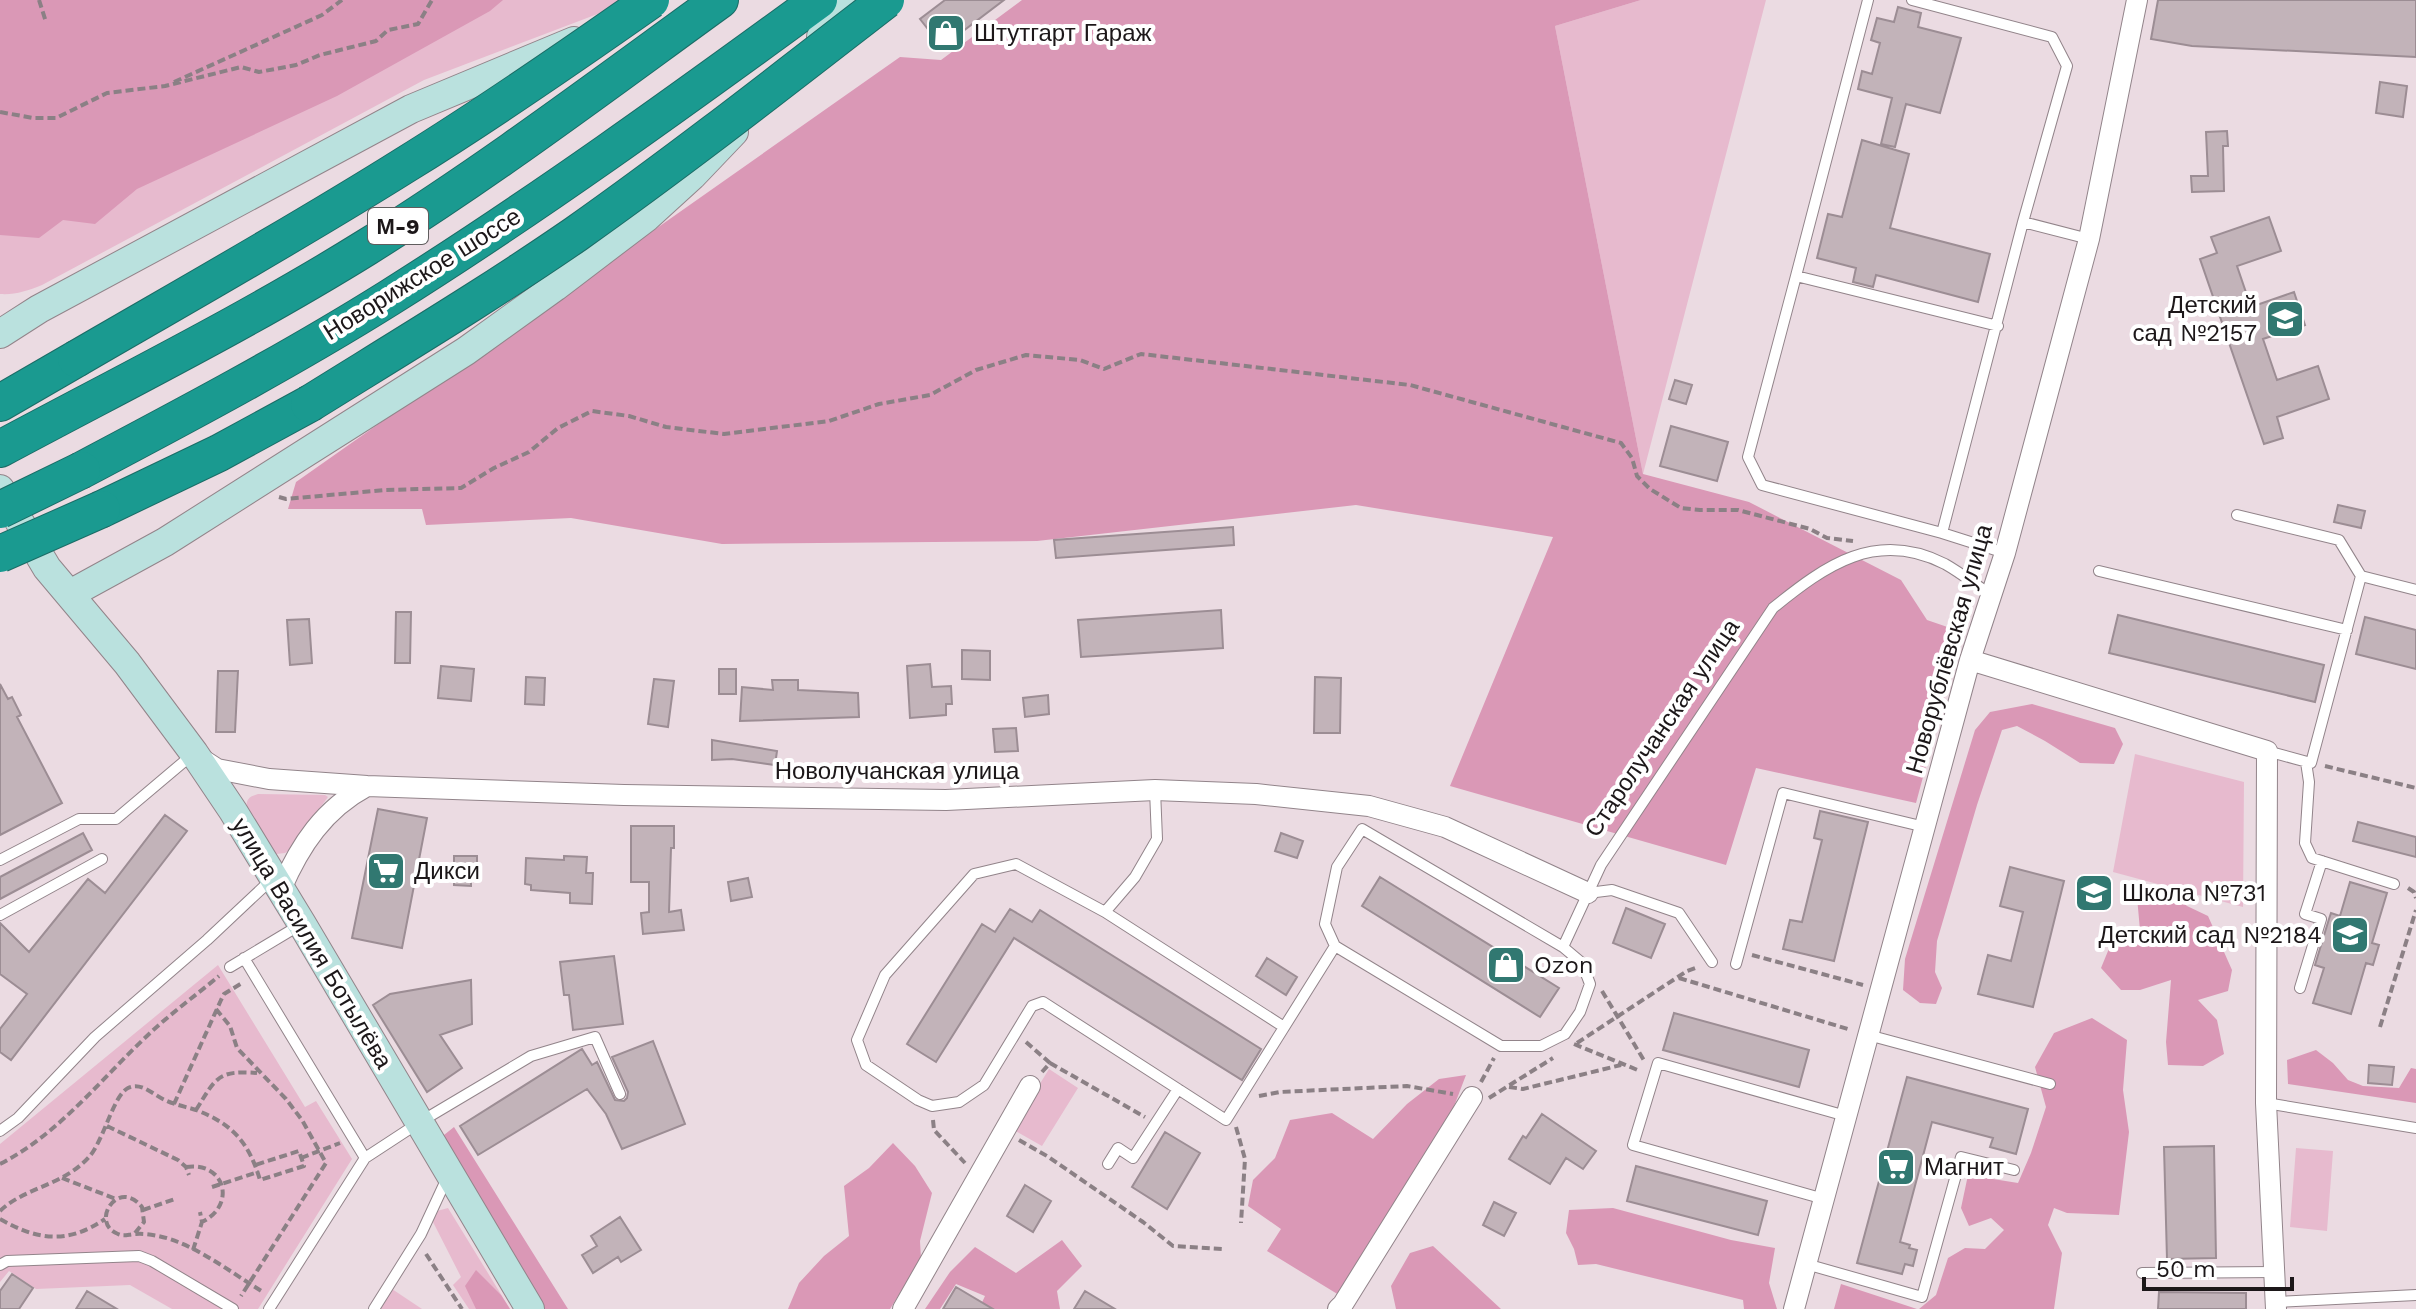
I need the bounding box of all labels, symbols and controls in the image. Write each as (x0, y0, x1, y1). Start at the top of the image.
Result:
shop icon: Штутгарт Гараж (925, 12, 967, 54)
place label: Штутгарт Гараж (974, 19, 1152, 47)
street label: Новорижское шоссе (318, 202, 526, 346)
road number: М-9 (368, 208, 428, 244)
place label: Детский сад №2157 (2132, 291, 2257, 347)
school or university icon: Детский сад №2157 (2264, 298, 2306, 340)
street label: Новорублёвская улица (1900, 521, 1998, 777)
street label: Старолучанская улица (1579, 613, 1746, 842)
street label: Новолучанская улица (775, 757, 1020, 785)
street label: улица Василия Ботылёва (226, 813, 398, 1074)
supermarket icon: Дикси (365, 850, 407, 892)
place label: Дикси (414, 857, 480, 885)
school or university icon: Школа №731 (2073, 872, 2115, 914)
place label: Школа №731 (2122, 879, 2266, 907)
school or university icon: Детский сад №2184 (2329, 914, 2371, 956)
place label: Детский сад №2184 (2098, 921, 2322, 949)
shop icon: Ozon (1485, 944, 1527, 986)
place label: Ozon (1534, 951, 1594, 979)
supermarket icon: Магнит (1875, 1146, 1917, 1188)
place label: Магнит (1924, 1153, 2004, 1181)
scale bar (2144, 1241, 2292, 1291)
text: 50 m (2156, 1255, 2216, 1283)

